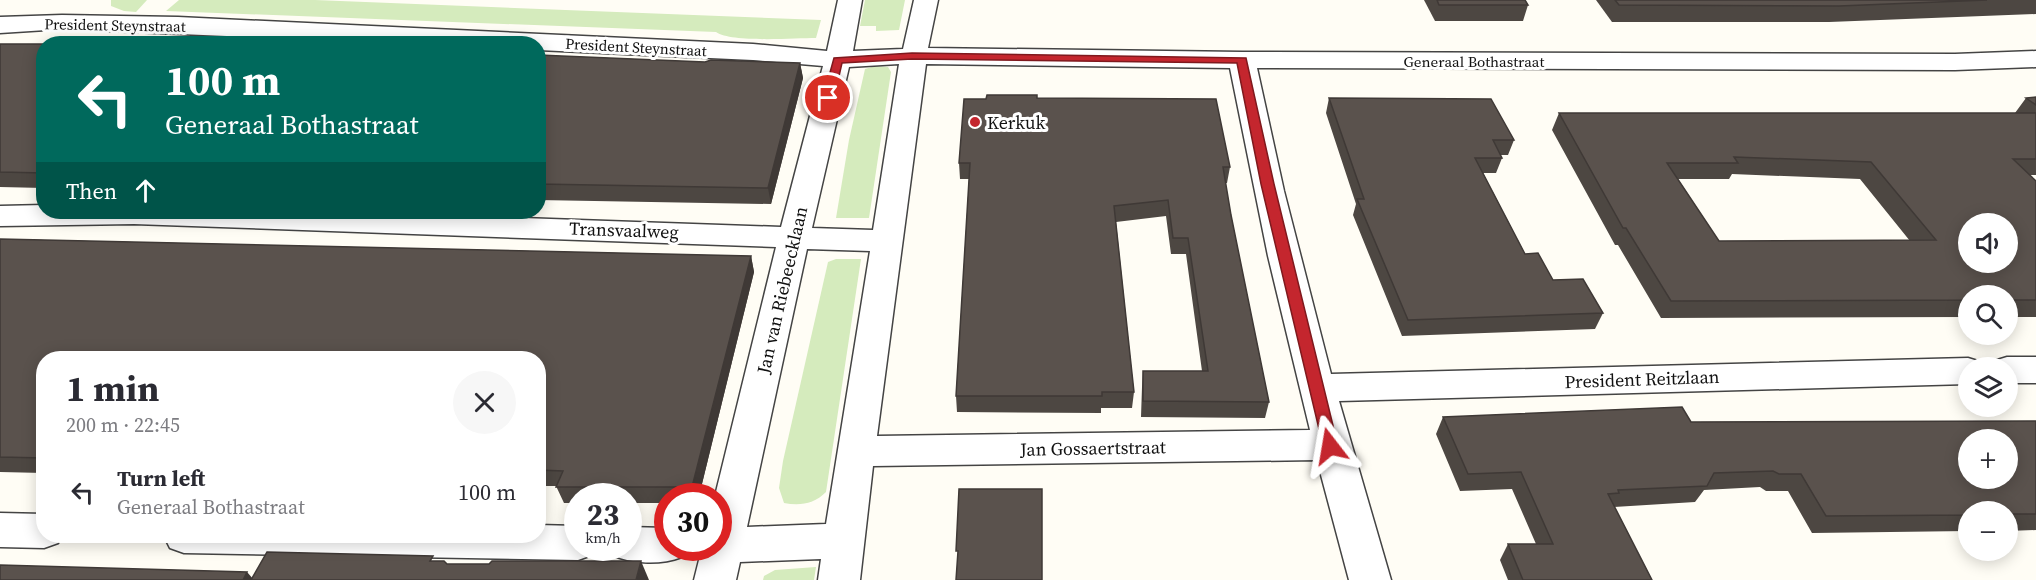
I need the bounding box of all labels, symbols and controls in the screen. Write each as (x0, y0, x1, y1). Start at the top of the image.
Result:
street label: President Steynstraat (44, 13, 186, 37)
street label: President Steynstraat (565, 33, 707, 61)
text: 100 m (165, 51, 280, 109)
street label: Generaal Bothastraat (1404, 51, 1545, 72)
icon: left (66, 60, 144, 138)
pin (802, 72, 853, 123)
icon: arrive (811, 81, 844, 114)
text: Generaal Bothastraat (165, 106, 418, 143)
place label: Kerkuk (987, 110, 1046, 135)
marker: Kerkuk (968, 115, 982, 129)
icon: ahead (129, 174, 162, 207)
text: Then (66, 176, 117, 206)
street label: Jan van Riebeecklaan (750, 204, 813, 377)
map controls (1958, 213, 2018, 561)
button: sound (1958, 213, 2018, 273)
street label: Transvaalweg (569, 216, 679, 244)
button: search (1958, 285, 2018, 345)
button: layers (1958, 357, 2018, 417)
text: 1 min (66, 364, 159, 413)
street label: President Reitzlaan (1564, 364, 1720, 394)
button: close (453, 371, 516, 434)
text: 200 m · 22:45 (66, 411, 180, 439)
position arrow (1298, 414, 1362, 478)
button: + (1958, 429, 2018, 489)
street label: Jan Gossaertstraat (1019, 434, 1166, 462)
text: Turn left (117, 463, 205, 493)
icon: left (66, 476, 99, 509)
text: 100 m (458, 477, 516, 507)
speed limit sign: 30 (654, 483, 732, 561)
text: Generaal Bothastraat (117, 493, 305, 521)
text: 23 (587, 494, 619, 535)
button: − (1958, 501, 2018, 561)
text: km/h (585, 527, 621, 548)

